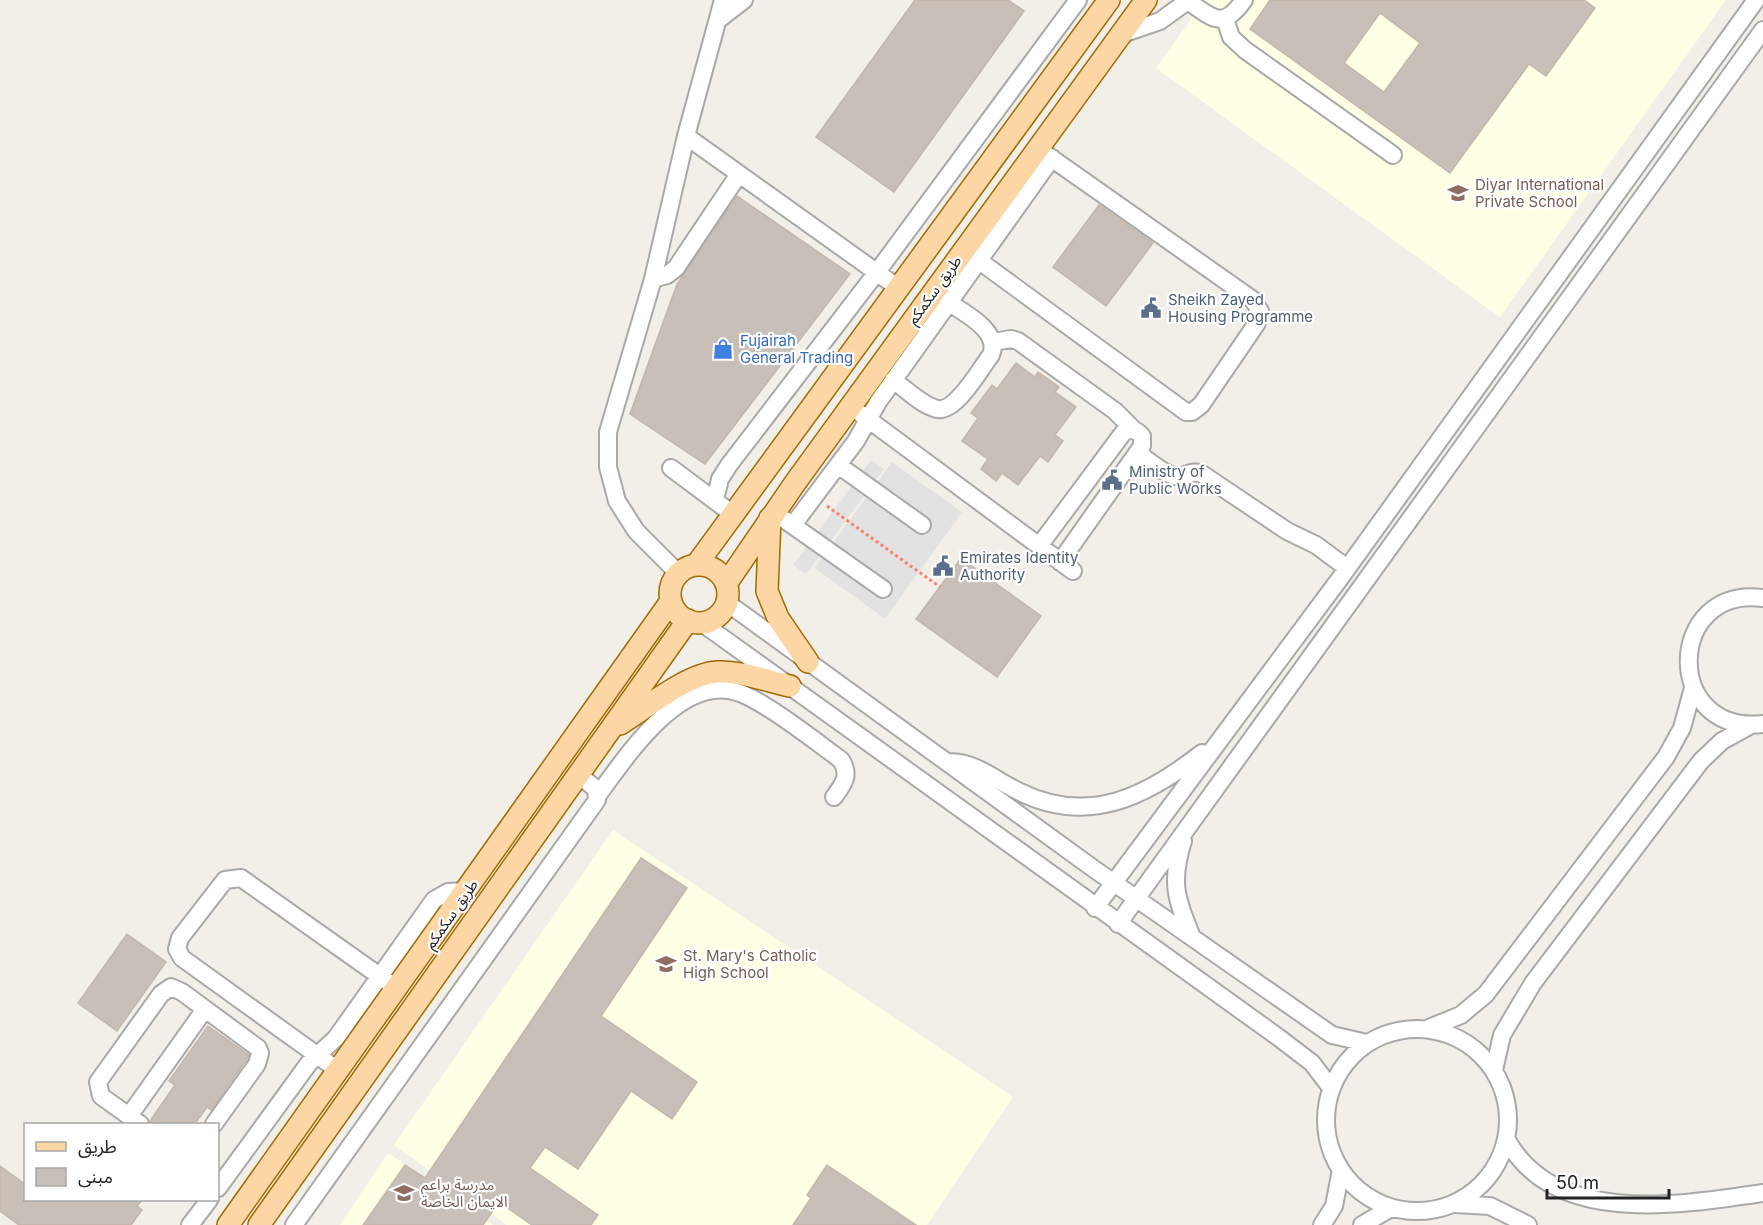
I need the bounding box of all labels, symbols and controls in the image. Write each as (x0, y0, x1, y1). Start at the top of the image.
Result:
place label: Diyar International Private School (1475, 175, 1604, 211)
school or university icon: Diyar International Private School (1446, 181, 1470, 205)
street label: طريق سكمكم (903, 252, 967, 329)
place label: Sheikh Zayed Housing Programme (1168, 290, 1313, 326)
public building icon: Sheikh Zayed Housing Programme (1139, 296, 1163, 320)
place label: Fujairah General Trading (740, 331, 853, 367)
shop icon: Fujairah General Trading (711, 337, 735, 361)
place label: Ministry of Public Works (1129, 462, 1222, 498)
public building icon: Ministry of Public Works (1100, 468, 1124, 492)
place label: Emirates Identity Authority (960, 548, 1079, 584)
public building icon: Emirates Identity Authority (931, 554, 955, 578)
street label: طريق سكمكم (420, 876, 484, 954)
place label: St. Mary's Catholic High School (683, 946, 817, 982)
school or university icon: St. Mary's Catholic High School (654, 952, 678, 976)
legend (24, 1123, 219, 1201)
text: طريق (78, 1136, 117, 1158)
scale bar (1547, 1162, 1668, 1200)
text: مبنى (78, 1166, 113, 1188)
text: 50 m (1556, 1172, 1599, 1193)
place label: مدرسة براعم الايمان الخاصة (421, 1175, 508, 1211)
school or university icon: مدرسة براعم الايمان الخاصة (392, 1181, 416, 1205)

